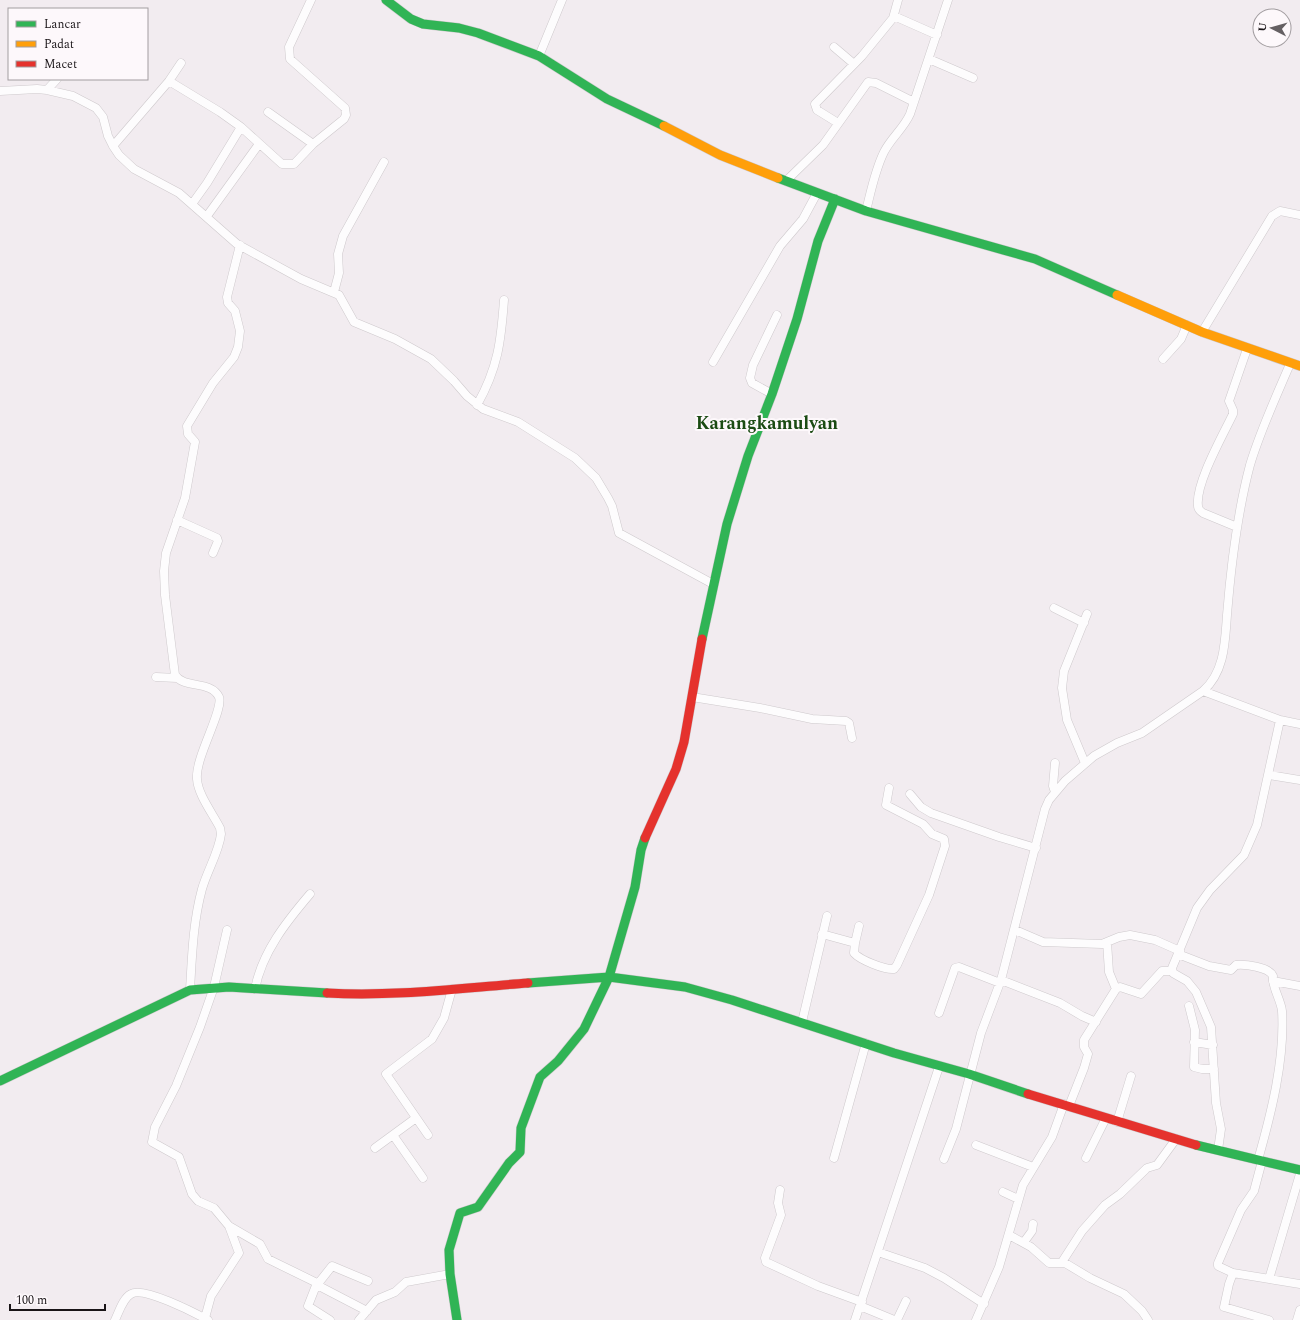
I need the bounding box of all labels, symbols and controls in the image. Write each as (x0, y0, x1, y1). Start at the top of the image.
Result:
legend (8, 8, 148, 80)
north arrow (1252, 8, 1292, 48)
text: Lancar (44, 15, 81, 34)
text: U (1254, 22, 1271, 32)
text: Padat (44, 35, 74, 54)
text: Macet (44, 55, 77, 74)
district label: Karangkamulyan (696, 410, 838, 437)
scale bar (10, 1286, 105, 1312)
text: 100 m (16, 1291, 47, 1310)

